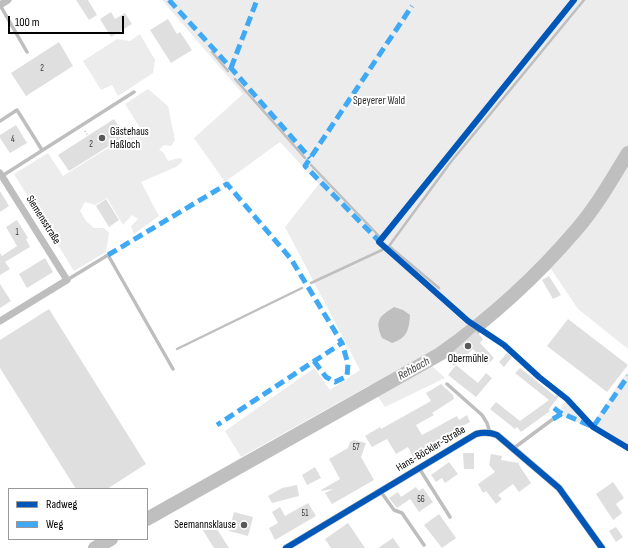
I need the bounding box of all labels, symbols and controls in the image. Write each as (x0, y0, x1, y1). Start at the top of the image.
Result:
scale bar (10, 8, 126, 34)
text: 100 m (15, 15, 40, 30)
house number: 2 (40, 64, 44, 74)
park label: Speyerer Wald (353, 94, 405, 108)
place label: Gästehaus Haßloch (110, 125, 149, 151)
marker: Gästehaus Haßloch (97, 133, 107, 143)
house number: 4 (11, 135, 15, 145)
house number: 2 (89, 140, 93, 150)
street label: Siemensstraße (23, 193, 63, 247)
house number: 1 (15, 228, 19, 238)
marker: Obermühle (463, 341, 473, 351)
place label: Obermühle (448, 352, 488, 366)
water label: Rehbach (395, 354, 433, 384)
street label: Hans-Böckler-Straße (394, 423, 468, 475)
house number: 57 (352, 443, 360, 453)
legend (8, 488, 148, 540)
house number: 56 (417, 495, 425, 505)
text: Radweg (46, 497, 77, 512)
house number: 51 (302, 509, 308, 519)
text: Weg (46, 517, 63, 532)
place label: Seemannsklause (174, 518, 236, 532)
marker: Seemannsklause (239, 520, 249, 530)

